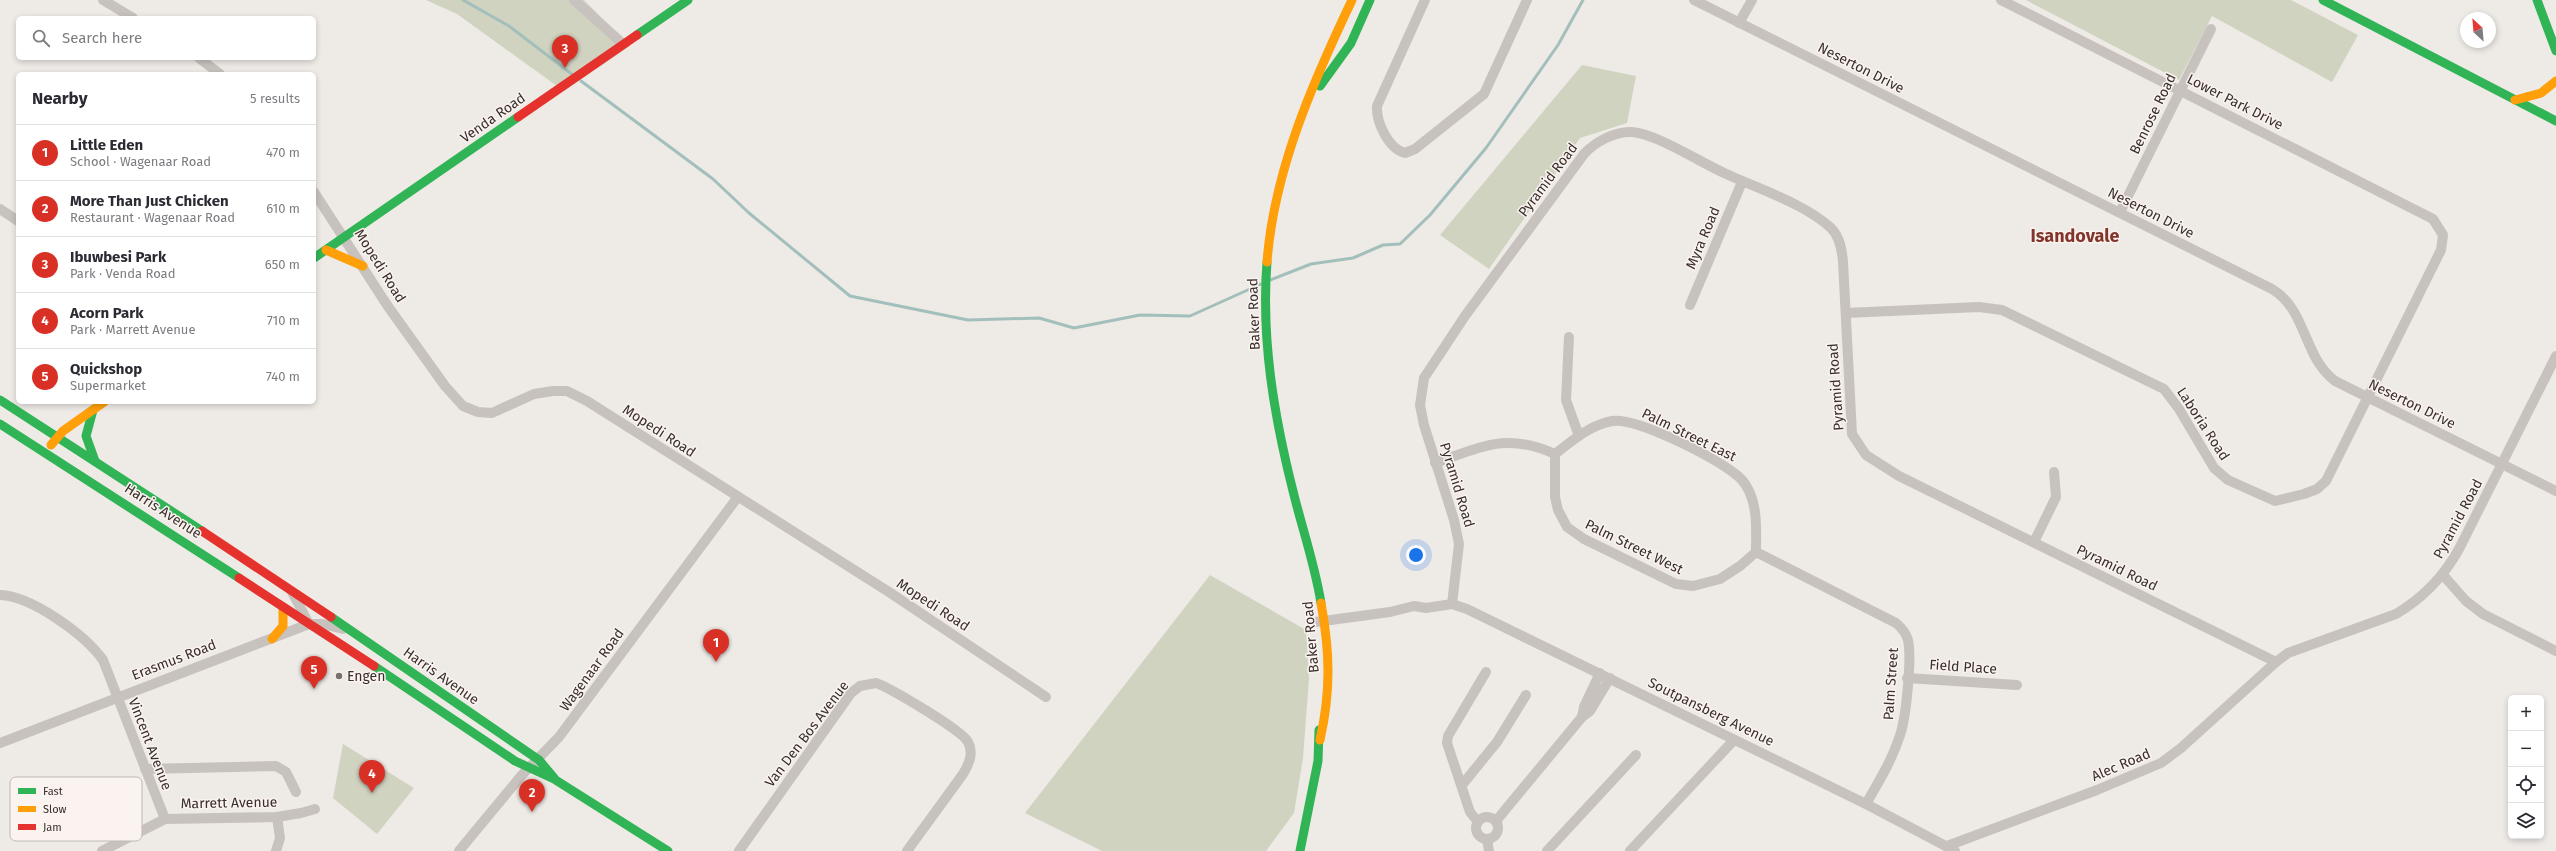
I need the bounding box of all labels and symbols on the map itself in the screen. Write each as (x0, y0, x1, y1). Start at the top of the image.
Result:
north arrow (2460, 12, 2496, 48)
pin: 3 (552, 35, 578, 68)
street label: Neserton Drive (1815, 39, 1907, 97)
street label: Lower Park Drive (2184, 70, 2286, 134)
street label: Benrose Road (2126, 71, 2180, 157)
street label: Venda Road (457, 89, 529, 147)
street label: Pyramid Road (1515, 140, 1581, 220)
street label: Neserton Drive (2105, 184, 2197, 242)
street label: Myra Road (1682, 204, 1724, 272)
district label: Isandovale (2031, 225, 2120, 247)
street label: Mopedi Road (351, 226, 409, 306)
street label: Baker Road (1244, 278, 1264, 350)
street label: Pyramid Road (1824, 343, 1848, 431)
street label: Neserton Drive (2366, 376, 2458, 432)
street label: Laboria Road (2173, 384, 2233, 464)
street label: Mopedi Road (619, 401, 699, 461)
street label: Palm Street East (1639, 405, 1740, 466)
street label: Pyramid Road (1436, 441, 1478, 529)
street label: Pyramid Road (2430, 476, 2486, 562)
street label: Harris Avenue (121, 480, 205, 542)
street label: Palm Street West (1582, 516, 1687, 579)
street label: Pyramid Road (2074, 541, 2160, 595)
your location (1406, 545, 1426, 565)
street label: Mopedi Road (893, 575, 973, 635)
street label: Baker Road (1299, 600, 1323, 674)
street label: Wagenaar Road (556, 625, 628, 715)
pin: 1 (703, 629, 729, 662)
street label: Erasmus Road (129, 636, 219, 684)
street label: Harris Avenue (400, 644, 482, 708)
street label: Palm Street (1880, 646, 1902, 721)
pin: 5 (301, 656, 327, 689)
street label: Field Place (1929, 656, 1997, 678)
place label: Engen (347, 668, 385, 685)
marker: Engen (334, 671, 344, 681)
street label: Soutpansberg Avenue (1645, 674, 1777, 750)
street label: Van Den Bos Avenue (761, 677, 853, 791)
street label: Vincent Avenue (125, 695, 175, 793)
street label: Alec Road (2089, 745, 2153, 785)
pin: 4 (359, 760, 385, 793)
legend (10, 777, 142, 841)
pin: 2 (519, 779, 545, 812)
text: Fast (43, 785, 63, 798)
street label: Marrett Avenue (180, 794, 278, 812)
text: Slow (43, 803, 67, 816)
text: Jam (43, 821, 62, 834)

